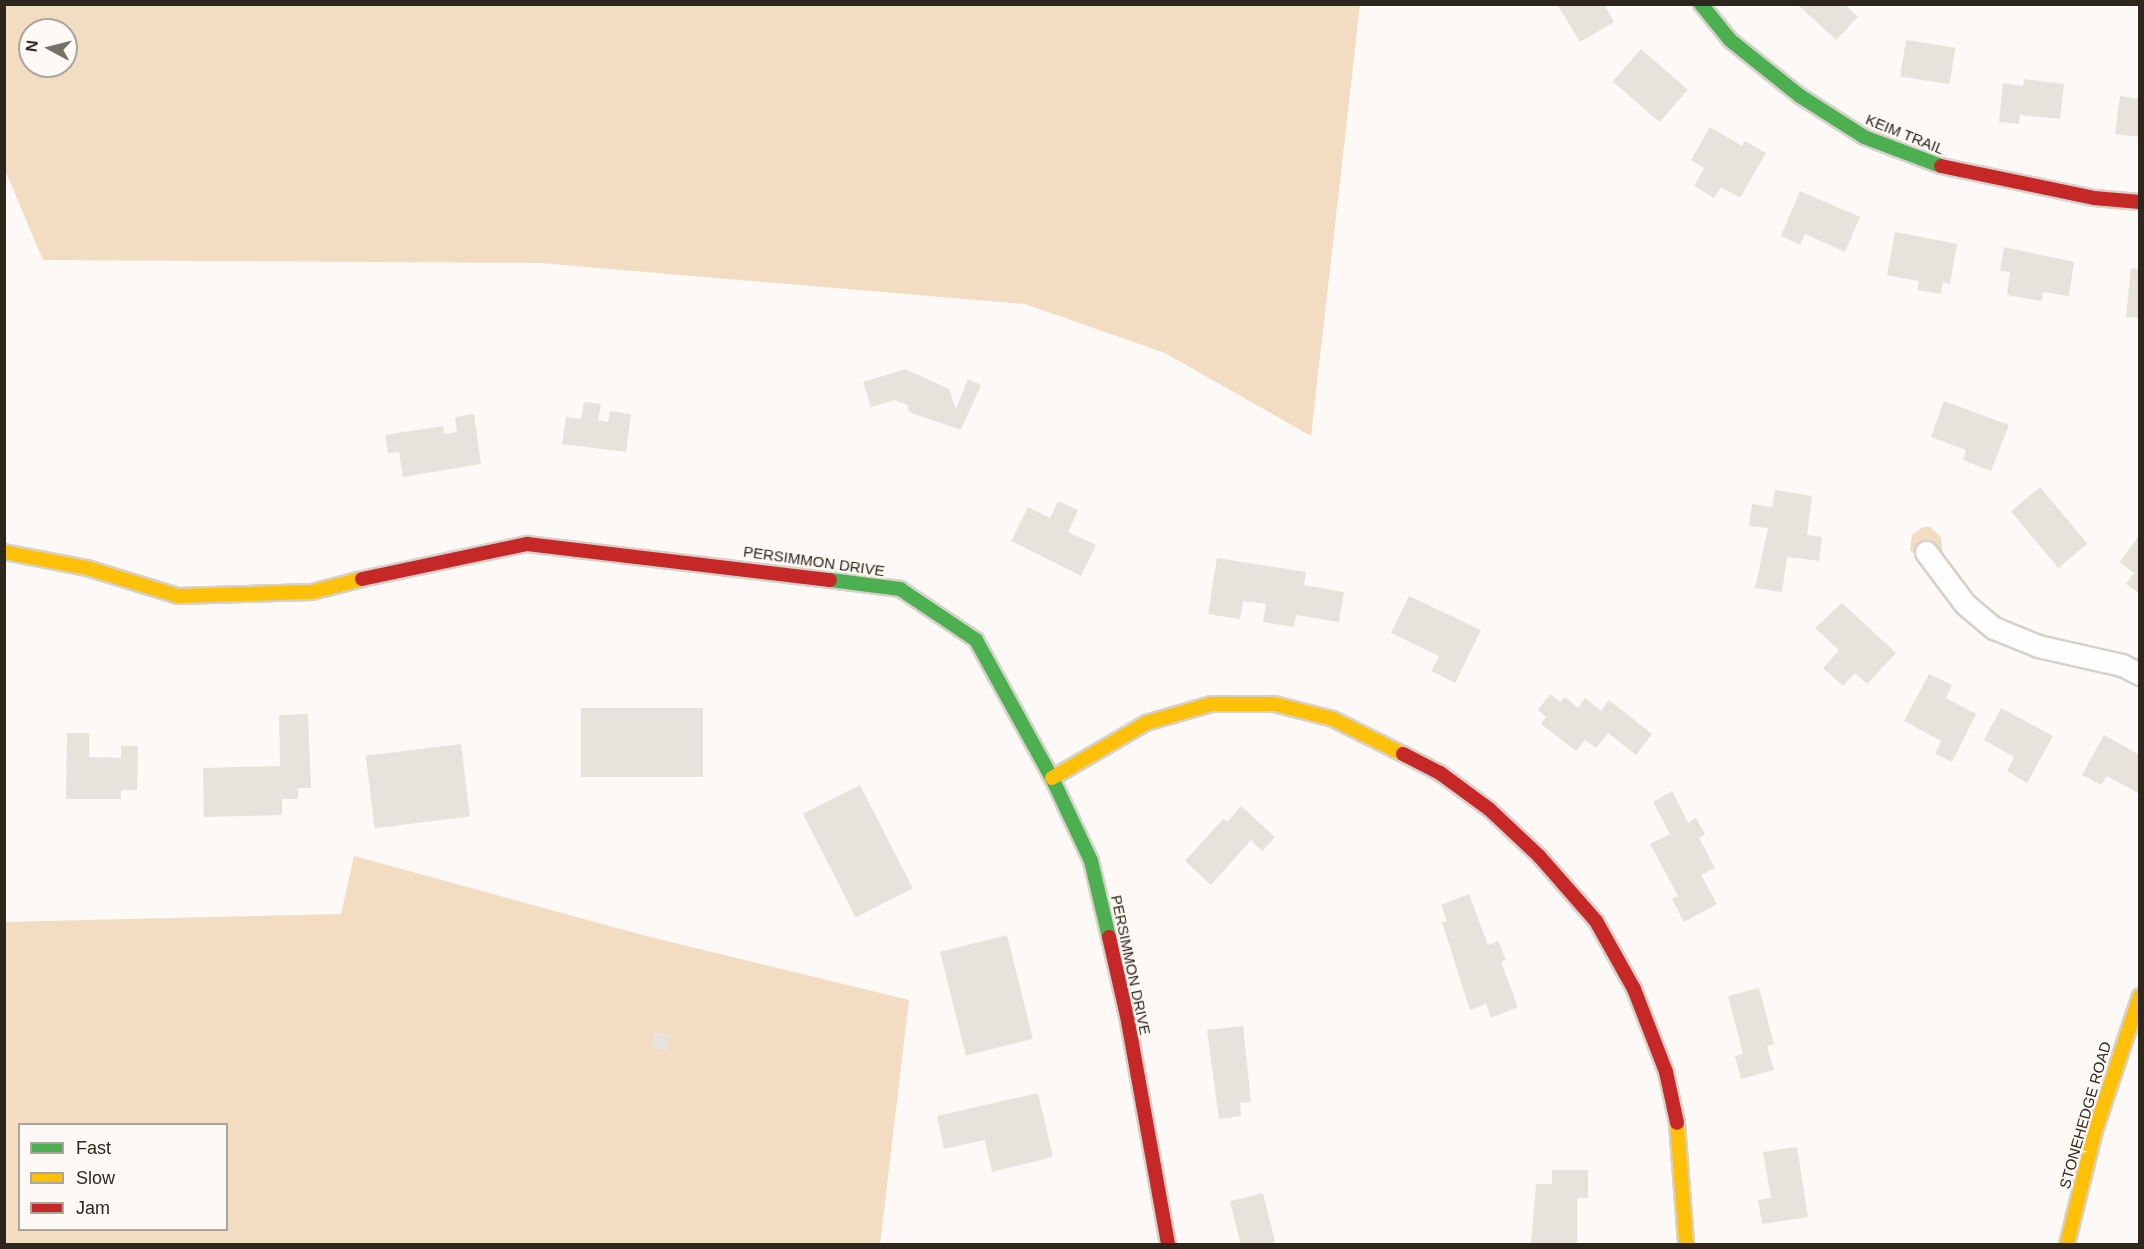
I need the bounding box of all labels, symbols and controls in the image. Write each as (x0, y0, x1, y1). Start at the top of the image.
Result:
north arrow (18, 18, 78, 78)
text: N (22, 39, 41, 53)
street label: KEIM TRAIL (1863, 110, 1947, 158)
street label: PERSIMMON DRIVE (742, 542, 886, 580)
street label: PERSIMMON DRIVE (1107, 893, 1155, 1037)
street label: STONEHEDGE ROAD (2055, 1039, 2115, 1191)
legend (18, 1123, 228, 1231)
text: Fast (76, 1138, 111, 1158)
text: Slow (76, 1168, 115, 1188)
text: Jam (76, 1198, 110, 1218)

